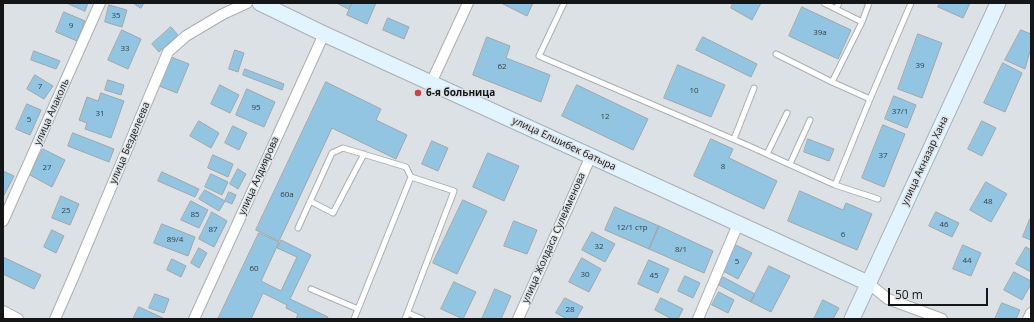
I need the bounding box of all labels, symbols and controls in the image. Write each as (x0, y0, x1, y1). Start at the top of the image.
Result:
house number: 35 (111, 11, 121, 21)
house number: 9 (69, 21, 73, 31)
house number: 39а (813, 28, 827, 38)
house number: 33 (120, 44, 130, 54)
house number: 39 (915, 61, 925, 71)
house number: 62 (497, 62, 507, 72)
street label: улица Алаколь (32, 77, 72, 147)
house number: 7 (38, 82, 42, 92)
house number: 10 (689, 86, 699, 96)
place label: 6-я больница (426, 87, 495, 99)
marker: 6-я больница (413, 88, 423, 98)
street label: улица Безделеева (107, 100, 153, 186)
house number: 95 (251, 103, 261, 113)
house number: 37/1 (892, 107, 908, 117)
house number: 31 (95, 109, 105, 119)
house number: 12 (600, 112, 610, 122)
street label: улица Акназар Хана (899, 114, 951, 208)
house number: 5 (27, 115, 31, 125)
street label: улица Елшибек батыра (510, 115, 618, 173)
street label: улица Алдиярова (236, 135, 282, 217)
house number: 37 (878, 151, 888, 161)
house number: 8 (721, 162, 725, 172)
house number: 27 (42, 163, 52, 173)
street label: улица Жолдаса Сулейменова (520, 171, 588, 305)
house number: 60а (280, 190, 294, 200)
house number: 48 (983, 197, 993, 207)
house number: 25 (61, 206, 71, 216)
house number: 85 (190, 210, 200, 220)
house number: 46 (939, 220, 949, 230)
house number: 12/1 стр (616, 223, 648, 233)
house number: 87 (208, 225, 218, 235)
house number: 6 (841, 230, 845, 240)
house number: 89/4 (167, 235, 183, 245)
house number: 32 (594, 242, 604, 252)
house number: 8/1 (675, 245, 687, 255)
house number: 44 (962, 256, 972, 266)
house number: 5 (735, 257, 739, 267)
house number: 60 (249, 264, 259, 274)
house number: 30 (580, 270, 590, 280)
house number: 45 (649, 271, 659, 281)
scale bar (890, 280, 990, 306)
text: 50 m (895, 286, 923, 303)
house number: 28 (565, 305, 575, 315)

